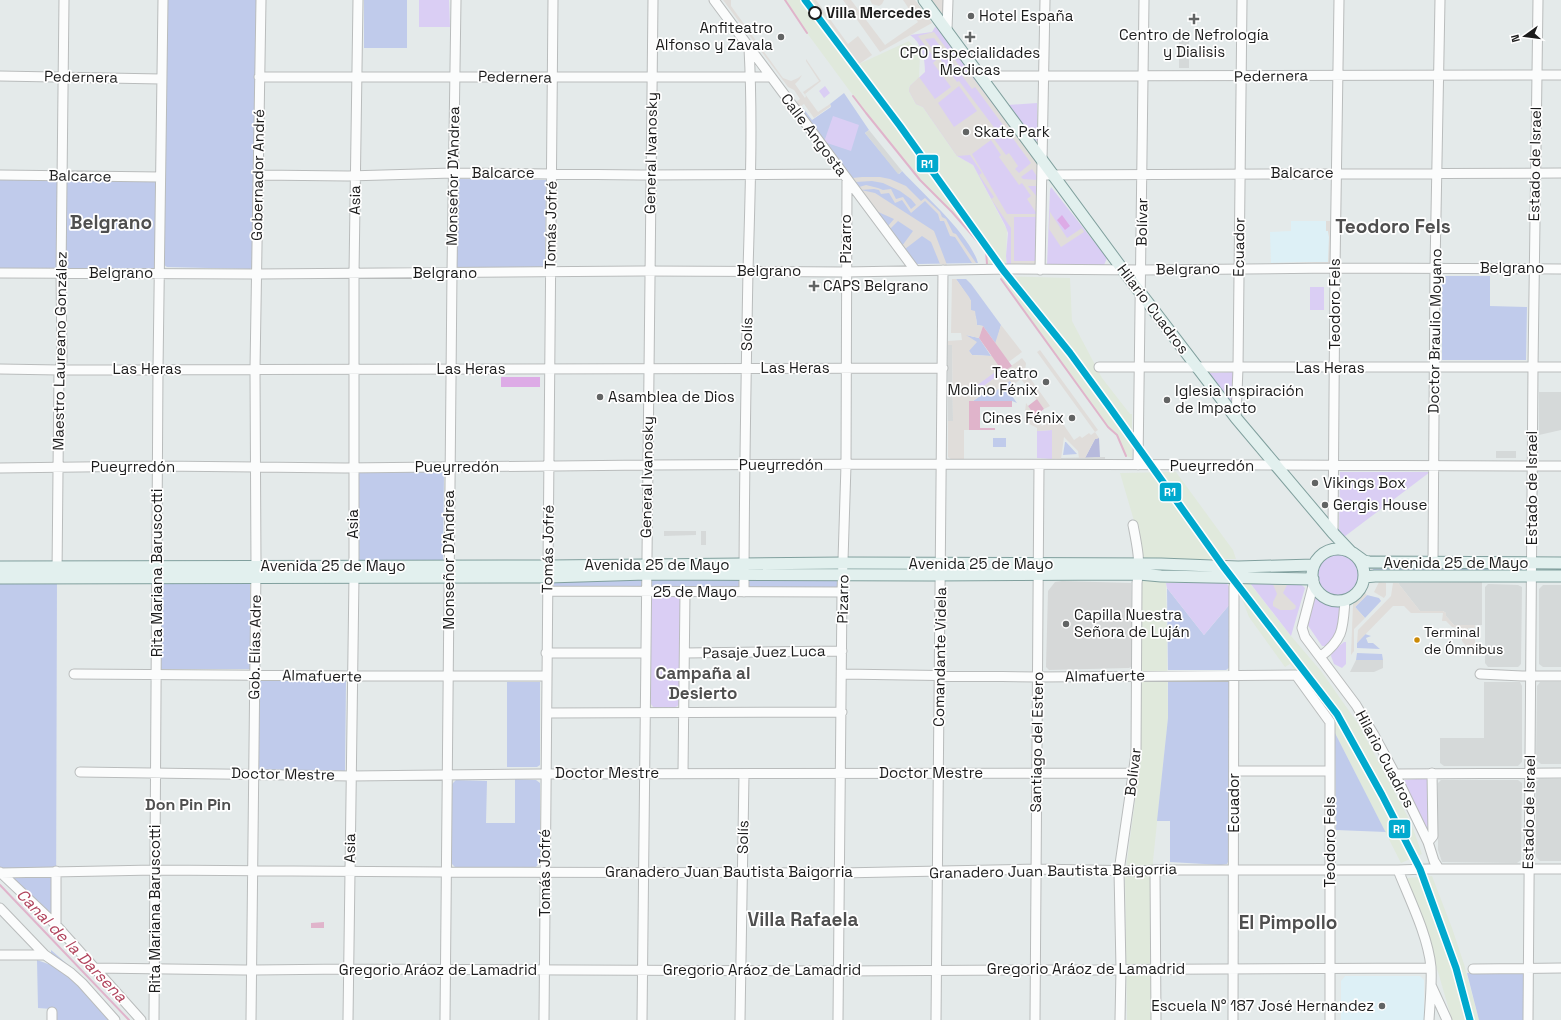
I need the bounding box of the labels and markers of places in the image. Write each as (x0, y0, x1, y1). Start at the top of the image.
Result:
place label: Villa Mercedes (826, 3, 931, 22)
marker: Villa Mercedes (808, 6, 822, 20)
place label: Hotel España (979, 6, 1074, 25)
marker: Hotel España (966, 11, 976, 21)
marker: Centro de Nefrología y Dialisis (1188, 13, 1200, 25)
place label: Anfiteatro Alfonso y Zavala (655, 18, 773, 54)
place label: Centro de Nefrología y Dialisis (1119, 25, 1269, 61)
marker: CPO Especialidades Medicas (964, 31, 976, 43)
marker: Anfiteatro Alfonso y Zavala (776, 32, 786, 42)
place label: CPO Especialidades Medicas (900, 43, 1040, 79)
place label: Skate Park (974, 122, 1050, 141)
marker: Skate Park (961, 127, 971, 137)
place label: CAPS Belgrano (823, 276, 929, 295)
marker: CAPS Belgrano (808, 280, 820, 292)
place label: Teatro Molino Fénix (947, 363, 1038, 399)
marker: Teatro Molino Fénix (1041, 377, 1051, 387)
place label: Iglesia Inspiración de Impacto (1175, 381, 1304, 417)
place label: Asamblea de Dios (608, 387, 735, 406)
marker: Asamblea de Dios (595, 392, 605, 402)
marker: Iglesia Inspiración de Impacto (1162, 395, 1172, 405)
place label: Cines Fénix (982, 408, 1064, 427)
marker: Cines Fénix (1067, 413, 1077, 423)
place label: Vikings Box (1323, 473, 1406, 492)
marker: Vikings Box (1310, 478, 1320, 488)
place label: Gergis House (1333, 495, 1427, 514)
marker: Gergis House (1320, 500, 1330, 510)
place label: Capilla Nuestra Señora de Luján (1074, 605, 1190, 641)
marker: Capilla Nuestra Señora de Luján (1061, 619, 1071, 629)
place label: Terminal de Ómnibus (1424, 623, 1503, 658)
marker: Terminal de Ómnibus (1412, 635, 1422, 645)
place label: Escuela N° 187 José Hernandez (1151, 996, 1374, 1015)
marker: Escuela N° 187 José Hernandez (1377, 1001, 1387, 1011)

